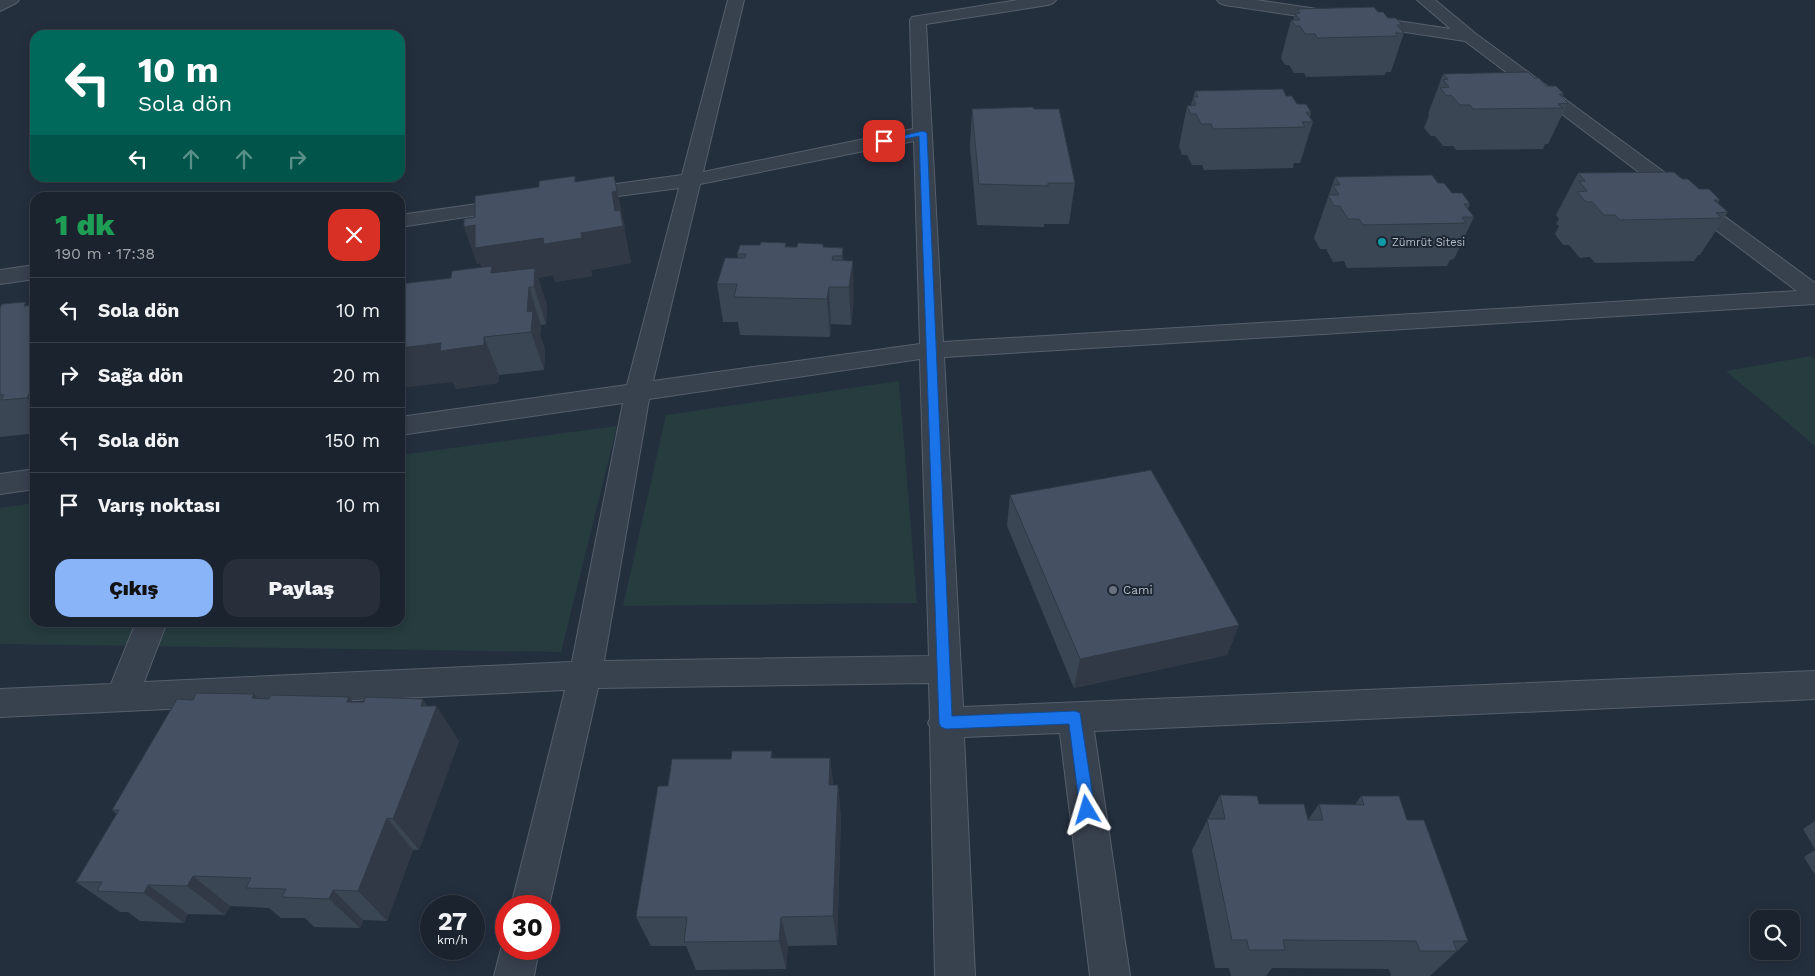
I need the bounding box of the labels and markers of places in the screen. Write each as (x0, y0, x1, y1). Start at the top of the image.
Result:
pin (863, 120, 905, 162)
marker: Zümrüt Sitesi (1376, 236, 1388, 248)
place label: Zümrüt Sitesi (1392, 236, 1465, 249)
place label: Cami (1123, 583, 1153, 597)
marker: Cami (1107, 584, 1119, 596)

